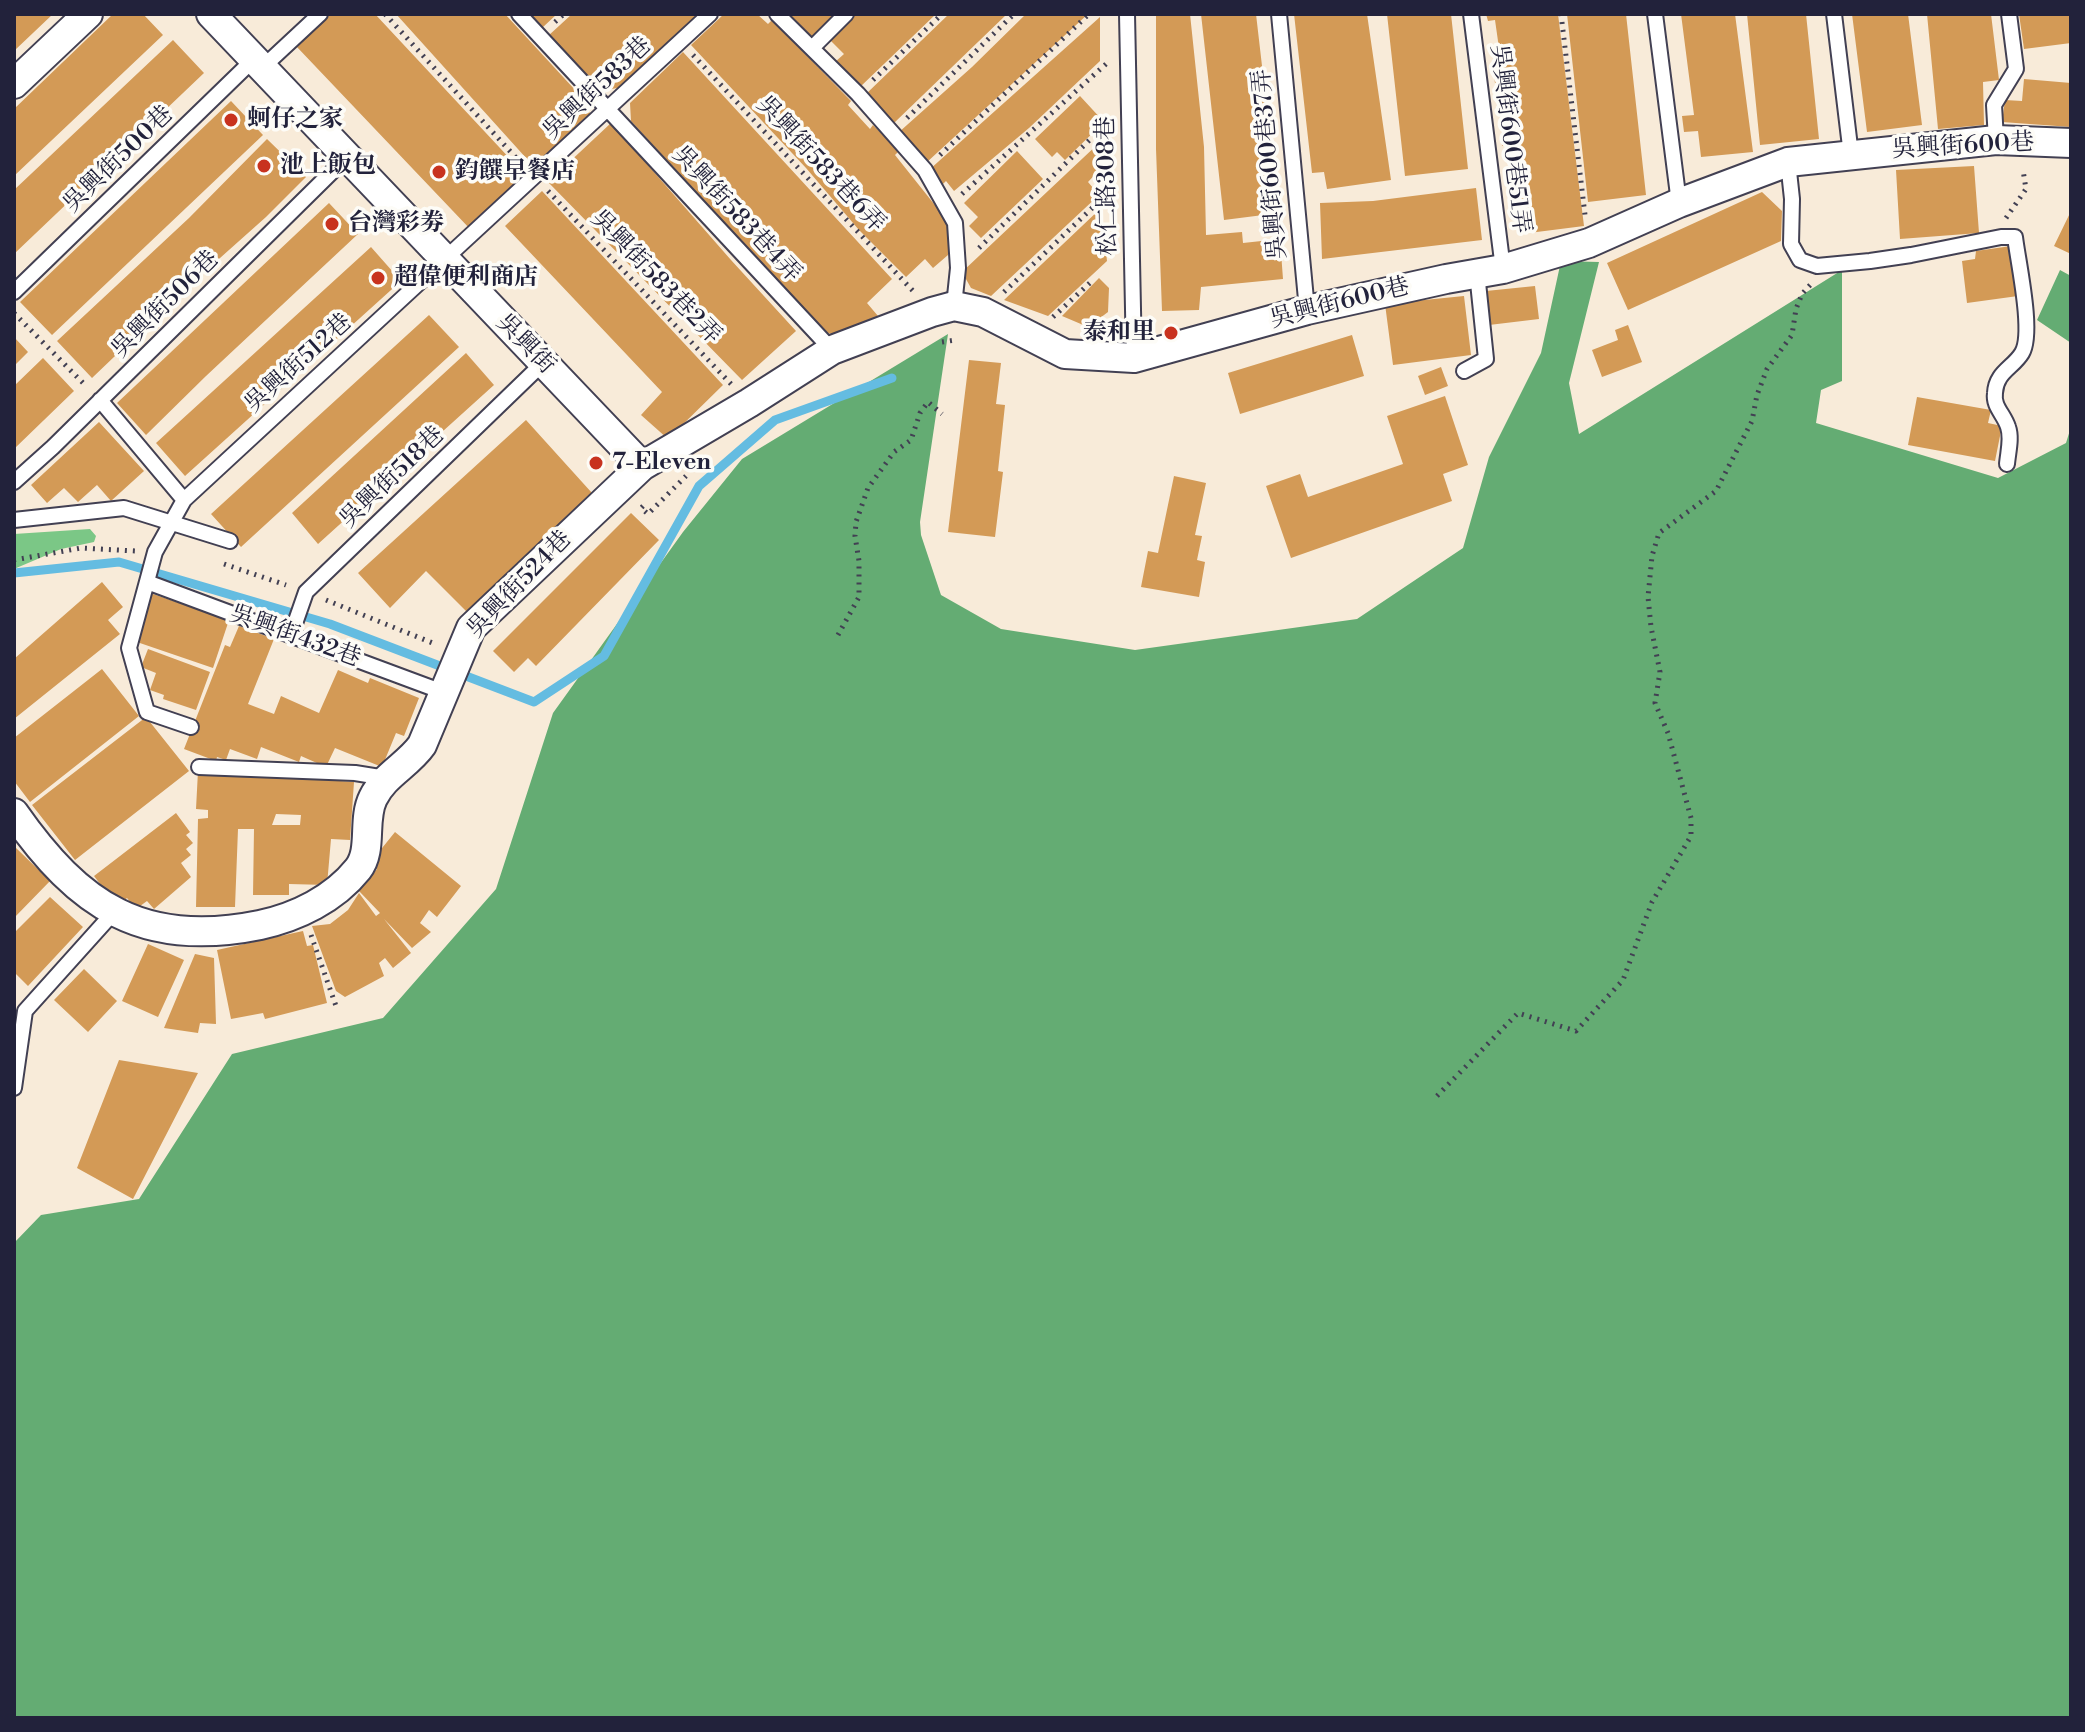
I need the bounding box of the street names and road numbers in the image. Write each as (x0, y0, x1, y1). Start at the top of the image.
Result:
street label: 吳興街583巷 (538, 32, 658, 146)
street label: 吳興街600巷51弄 (1483, 43, 1535, 235)
street label: 吳興街600巷37弄 (1248, 67, 1294, 261)
street label: 吳興街583巷6弄 (750, 91, 890, 239)
street label: 吳興街500巷 (58, 101, 180, 219)
street label: 松仁路308巷 (1092, 116, 1124, 256)
street label: 吳興街600巷 (1891, 129, 2035, 165)
street label: 吳興街583巷4弄 (666, 141, 806, 289)
street label: 吳興街583巷2弄 (584, 205, 726, 351)
street label: 吳興街506巷 (106, 245, 226, 365)
street label: 吳興街600巷 (1267, 273, 1413, 335)
street label: 吳興街512巷 (240, 309, 358, 419)
street label: 吳興街 (490, 309, 560, 381)
street label: 吳興街518巷 (335, 421, 451, 535)
street label: 吳興街524巷 (462, 526, 578, 644)
street label: 吳興街432巷 (226, 600, 364, 674)

